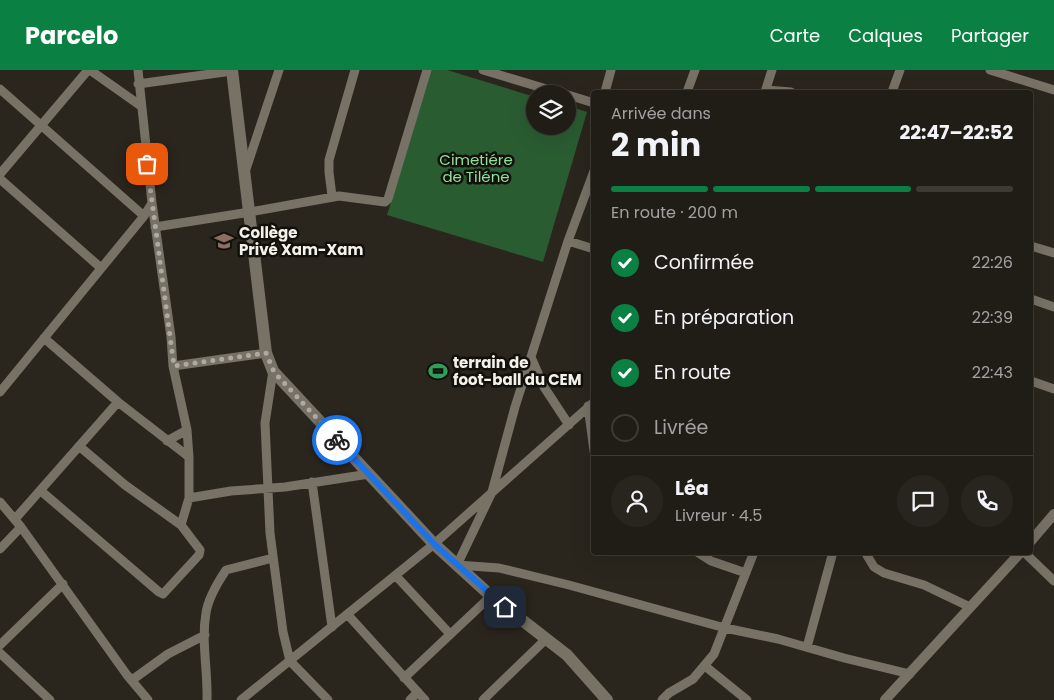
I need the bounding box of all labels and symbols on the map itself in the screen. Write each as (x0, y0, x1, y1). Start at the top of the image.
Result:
pin (126, 143, 168, 185)
park label: Cimetiére de Tiléne (439, 149, 513, 187)
place label: Collège Privé Xam-Xam (239, 222, 363, 260)
school or university icon: Collège Privé Xam-Xam (213, 230, 235, 252)
place label: terrain de foot-ball du CEM (453, 352, 582, 390)
sports icon: terrain de foot-ball du CEM (427, 360, 449, 382)
courier (312, 415, 362, 465)
pin (484, 586, 526, 628)

